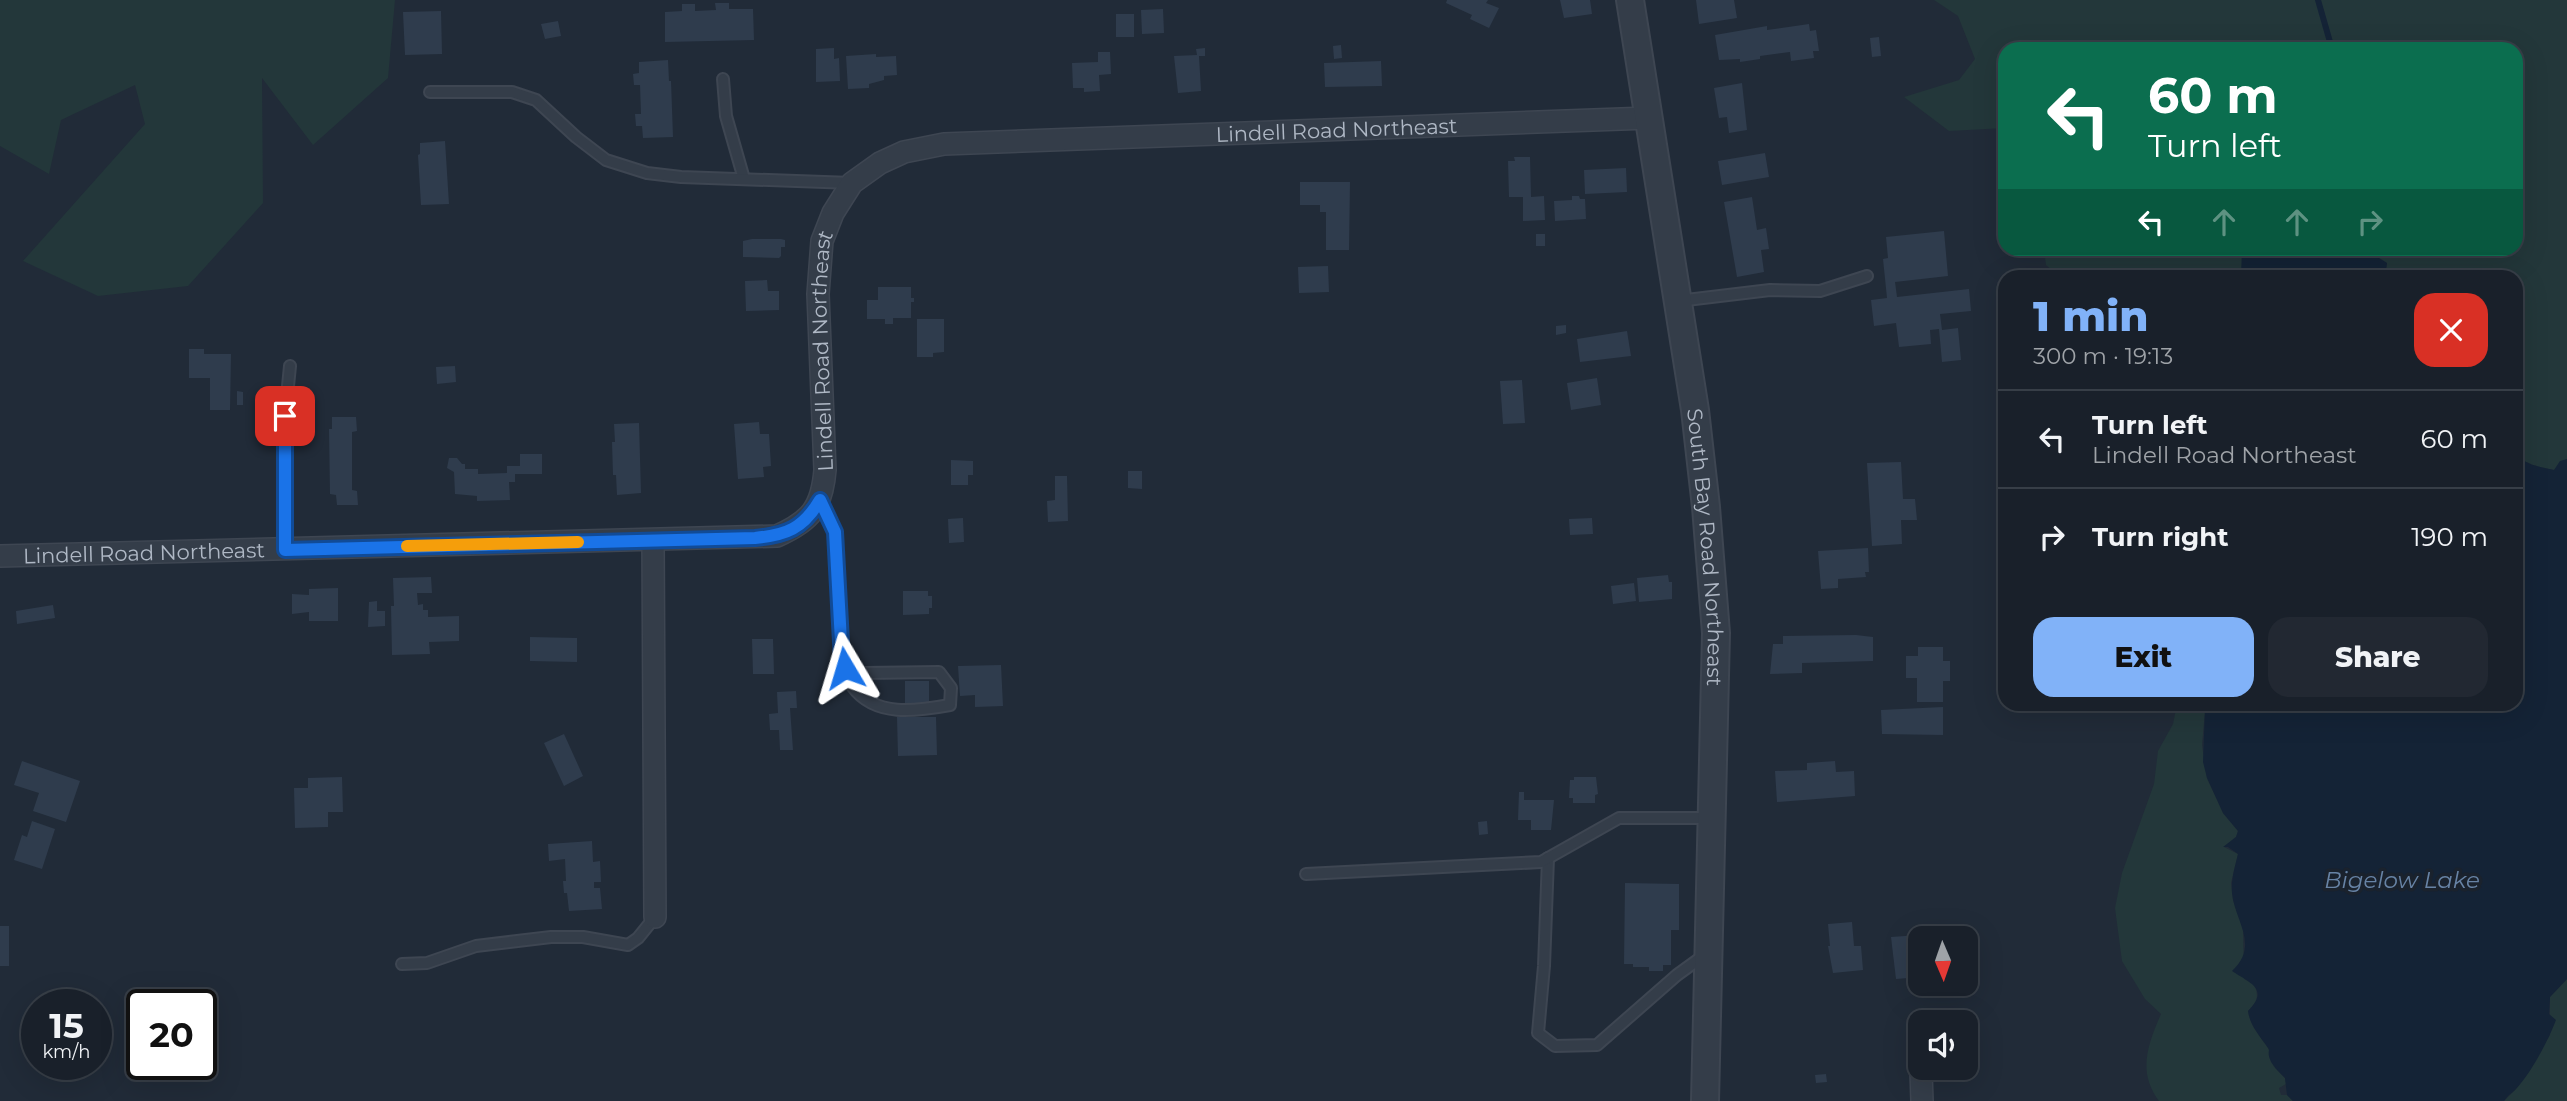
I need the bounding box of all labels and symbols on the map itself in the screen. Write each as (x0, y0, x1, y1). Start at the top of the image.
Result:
street label: Lindell Road Northeast (1215, 113, 1458, 146)
street label: Lindell Road Northeast (805, 226, 838, 472)
pin (255, 386, 315, 446)
street label: South Bay Road Northeast (1682, 407, 1729, 687)
street label: Lindell Road Northeast (23, 537, 265, 568)
position arrow (808, 631, 882, 705)
water label: Bigelow Lake (2324, 866, 2480, 894)
north arrow (1908, 926, 1978, 996)
speed limit sign: 20 (126, 989, 217, 1080)

